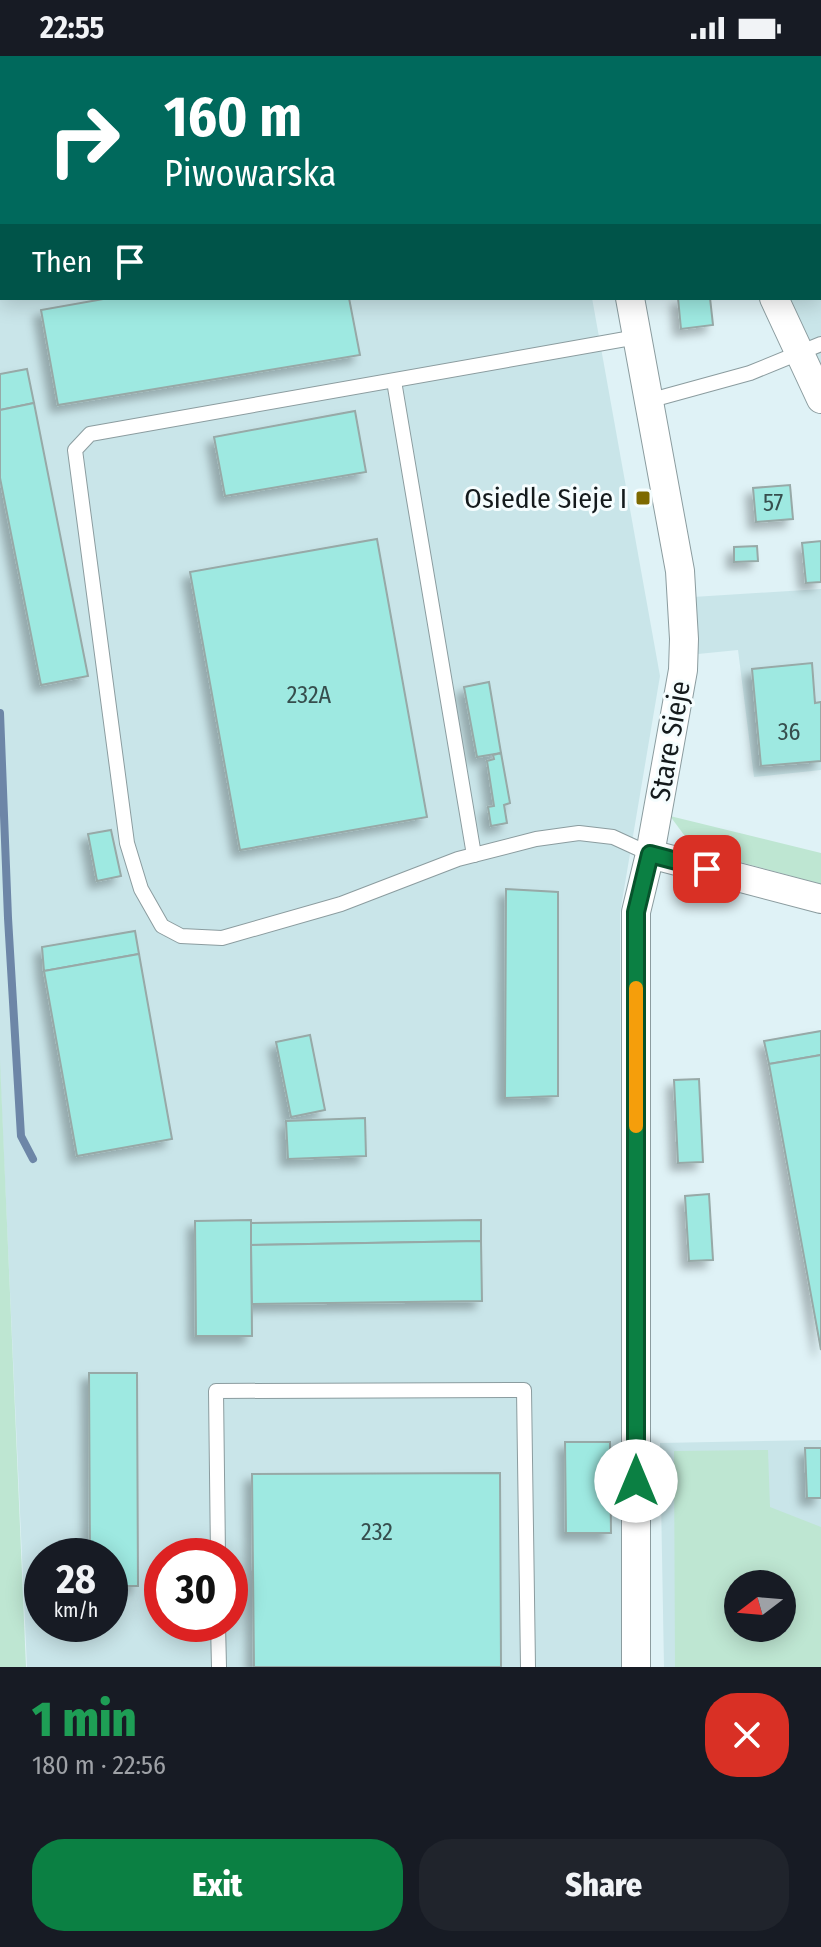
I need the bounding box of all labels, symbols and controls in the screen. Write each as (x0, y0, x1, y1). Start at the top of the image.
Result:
text: 22:55 (40, 10, 104, 46)
text: 160 m (164, 84, 302, 151)
icon: right (32, 88, 136, 192)
text: Piwowarska (164, 152, 336, 196)
icon: arrive (108, 240, 152, 284)
text: Then (32, 244, 92, 280)
place label: Osiedle Sieje I (464, 482, 627, 515)
marker: Osiedle Sieje I (634, 489, 652, 507)
house number: 57 (763, 489, 783, 517)
street label: Stare Sieje (643, 678, 697, 804)
house number: 232A (287, 681, 332, 709)
house number: 36 (778, 718, 800, 746)
pin (673, 835, 741, 903)
icon: arrive (685, 847, 729, 891)
position arrow (594, 1439, 678, 1523)
house number: 232 (361, 1518, 393, 1546)
speed limit sign: 30 (144, 1538, 248, 1642)
text: 28 (56, 1556, 96, 1604)
north arrow (724, 1570, 796, 1642)
map controls (724, 1570, 796, 1642)
text: km/h (54, 1598, 98, 1622)
text: 1 min (32, 1691, 136, 1749)
button: close (705, 1693, 789, 1777)
text: 180 m · 22:56 (32, 1750, 166, 1781)
button: Exit (32, 1839, 403, 1931)
button: Share (419, 1839, 789, 1931)

